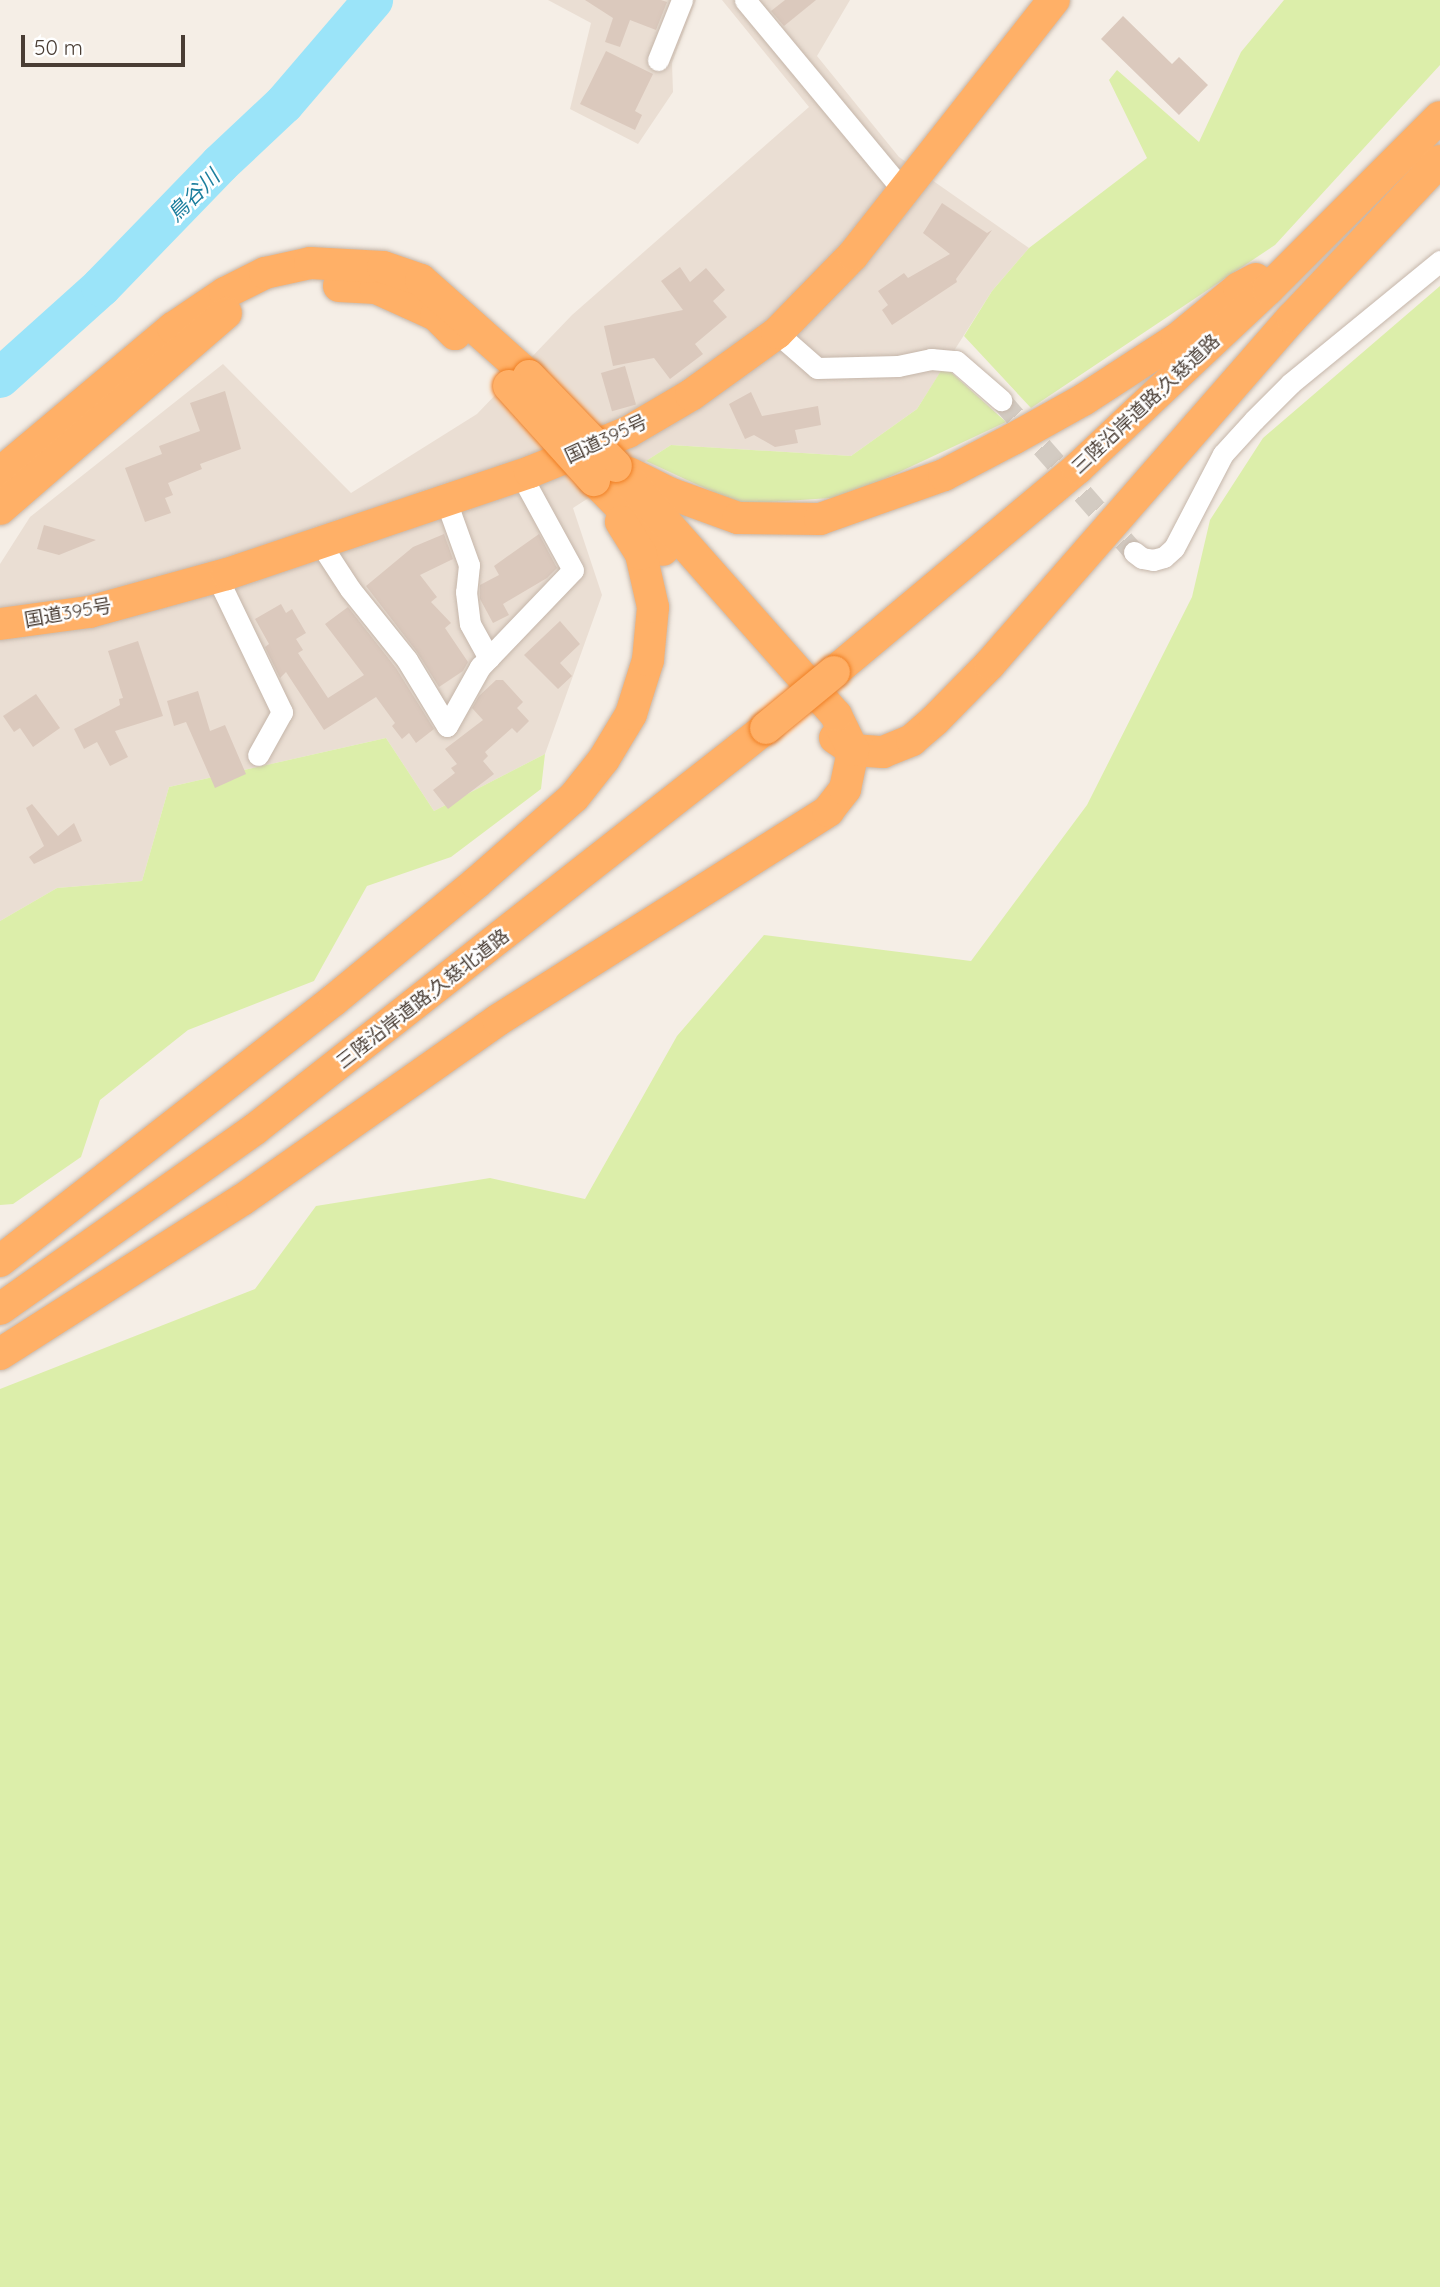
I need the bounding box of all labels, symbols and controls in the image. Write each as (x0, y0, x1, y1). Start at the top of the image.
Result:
scale bar (24, 21, 189, 65)
text: 50 m (34, 34, 83, 60)
water label: 鳥谷川 (162, 164, 224, 226)
street label: 三陸沿岸道路;久慈道路 (1067, 330, 1225, 478)
street label: 国道395号 (561, 410, 651, 468)
street label: 国道395号 (23, 594, 113, 632)
street label: 三陸沿岸道路;久慈北道路 (332, 925, 514, 1073)

